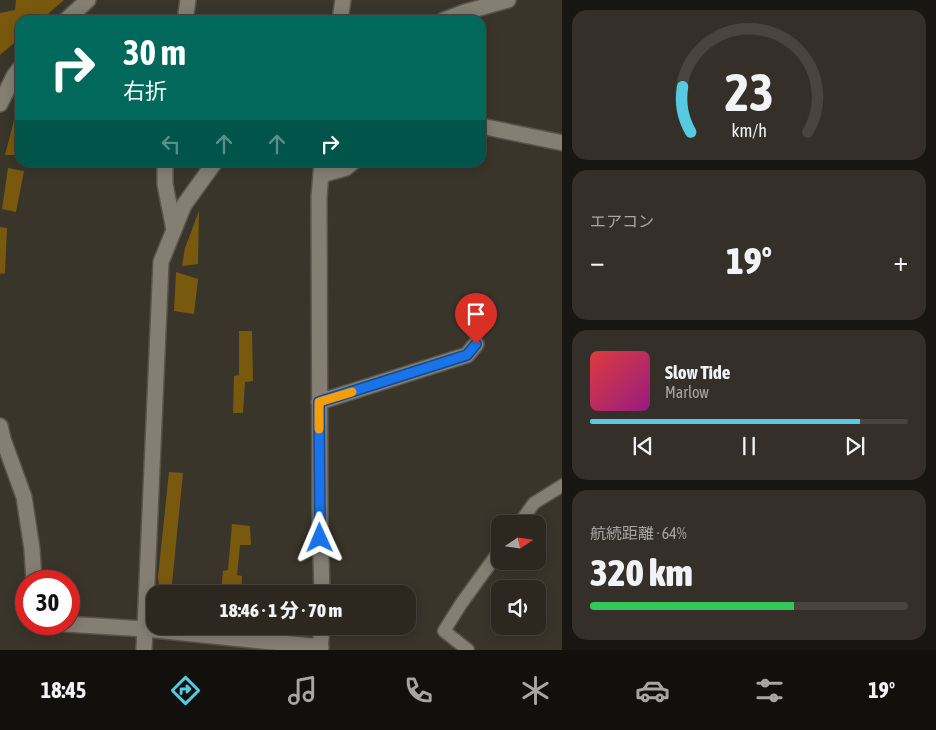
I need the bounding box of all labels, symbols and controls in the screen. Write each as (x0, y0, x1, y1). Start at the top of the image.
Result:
text: 30 m (123, 32, 186, 72)
icon: right (40, 35, 105, 100)
text: 23 (725, 62, 773, 122)
text: 右折 (123, 78, 167, 104)
text: km/h (731, 120, 767, 141)
icon: left (157, 130, 185, 158)
icon: ahead (210, 130, 238, 158)
icon: ahead (263, 130, 291, 158)
icon: right (316, 130, 344, 158)
text: エアコン (590, 212, 654, 230)
text: 19° (726, 239, 772, 282)
text: − (590, 245, 605, 277)
text: + (893, 245, 908, 277)
pin (455, 293, 497, 344)
icon: arrive (462, 300, 490, 328)
text: Slow Tide (665, 361, 730, 383)
text: Marlow (665, 383, 709, 401)
icon: previous (629, 432, 657, 460)
icon: pause (735, 432, 763, 460)
icon: next (841, 432, 869, 460)
position arrow (293, 511, 345, 563)
north arrow (491, 515, 546, 570)
map controls (491, 515, 546, 635)
text: 航続距離 · 64% (590, 524, 687, 542)
text: 320 km (590, 551, 693, 594)
speed limit sign: 30 (15, 570, 80, 635)
button: sound (491, 580, 546, 635)
text: 18:46 · 1 分 · 70 m (220, 599, 342, 621)
icon: directions (168, 673, 203, 708)
icon: music (285, 673, 320, 708)
icon: phone (401, 673, 436, 708)
icon: climate (518, 673, 553, 708)
icon: car (635, 673, 670, 708)
icon: filters (752, 673, 787, 708)
text: 18:45 (41, 677, 86, 703)
text: 19° (868, 677, 895, 703)

